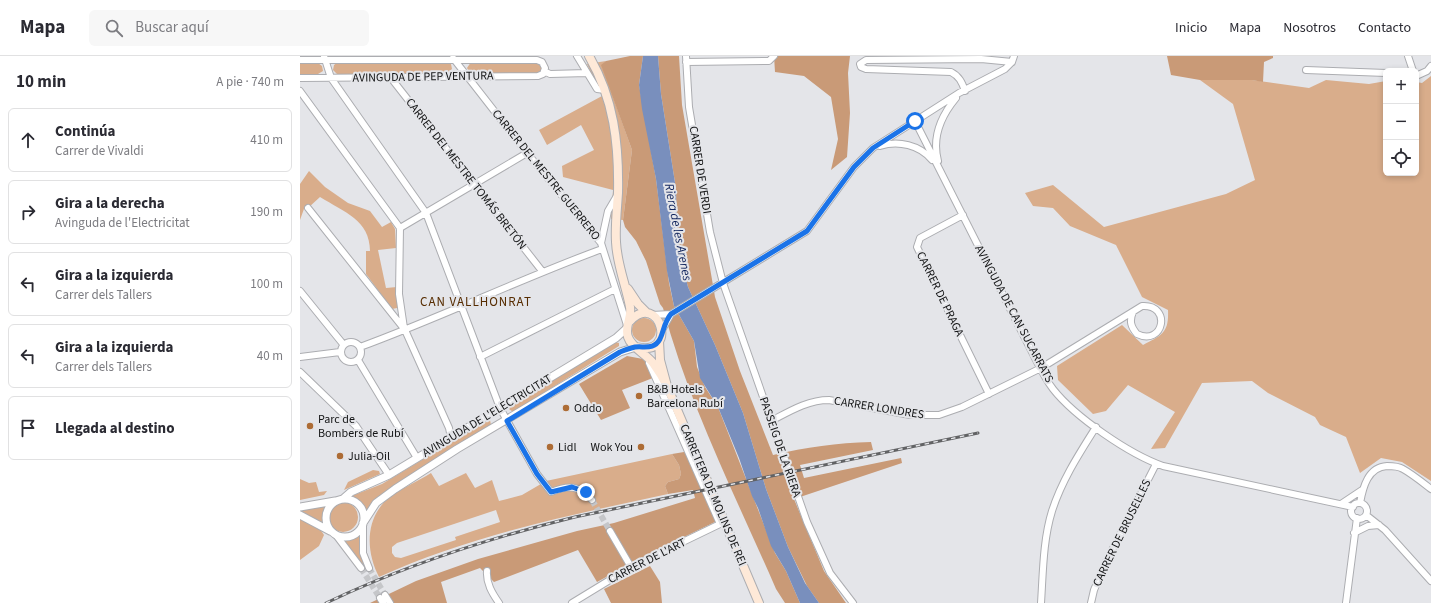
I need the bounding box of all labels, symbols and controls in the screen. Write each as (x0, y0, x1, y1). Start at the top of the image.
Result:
search box (89, 10, 369, 46)
text: Mapa (20, 14, 65, 41)
icon: search (103, 17, 125, 39)
text: Buscar aquí (135, 17, 209, 38)
text: Inicio (1175, 18, 1207, 38)
text: Mapa (1229, 18, 1261, 38)
text: Nosotros (1283, 18, 1336, 38)
text: Contacto (1358, 18, 1411, 38)
street label: AVINGUDA DE PEP VENTURA (352, 67, 494, 87)
map controls (1383, 68, 1419, 176)
button: + (1383, 68, 1419, 104)
text: 10 min (16, 70, 66, 94)
text: A pie · 740 m (216, 73, 284, 91)
street label: CARRER DEL MESTRE TOMÁS BRETÓN (401, 95, 531, 253)
button: − (1383, 104, 1419, 140)
street label: CARRER DEL MESTRE GUERRERO (488, 106, 604, 244)
route start (906, 112, 924, 130)
text: Continúa (55, 121, 116, 142)
street label: CARRER DE VERDI (685, 125, 715, 215)
icon: ahead (17, 129, 39, 151)
text: 410 m (250, 131, 283, 149)
button: locate (1383, 140, 1419, 176)
text: Carrer de Vivaldi (55, 142, 144, 160)
water label: Riera de les Arenes (660, 182, 696, 282)
text: Gira a la derecha (55, 193, 165, 214)
icon: right (17, 201, 39, 223)
text: 190 m (250, 203, 283, 221)
text: Avinguda de l'Electricitat (55, 214, 190, 232)
street label: AVINGUDA DE CAN SUCARRATS (970, 242, 1058, 386)
street label: CARRER DE PRAGA (912, 249, 968, 340)
text: Gira a la izquierda (55, 265, 174, 286)
icon: left (17, 273, 39, 295)
text: 100 m (250, 275, 283, 293)
text: Carrer dels Tallers (55, 286, 152, 304)
district label: CAN VALLHONRAT (420, 293, 532, 311)
text: Gira a la izquierda (55, 337, 174, 358)
icon: left (17, 345, 39, 367)
text: 40 m (257, 347, 283, 365)
text: Carrer dels Tallers (55, 358, 152, 376)
street label: AVINGUDA DE L'ELECTRICITAT (419, 370, 555, 462)
place label: B&B Hotels Barcelona Rubí (647, 381, 724, 412)
marker: B&B Hotels Barcelona Rubí (634, 391, 644, 401)
street label: CARRER LONDRES (833, 393, 925, 423)
street label: PASSEIG DE LA RIERA (755, 395, 805, 500)
place label: Oddo (574, 400, 602, 417)
marker: Oddo (561, 403, 571, 413)
place label: Parc de Bombers de Rubí (318, 411, 405, 442)
icon: arrive (17, 417, 39, 439)
text: Llegada al destino (55, 418, 175, 439)
marker: Parc de Bombers de Rubí (305, 421, 315, 431)
street label: CARRETERA DE MOLINS DE REI (675, 421, 751, 569)
place label: Lidl (558, 439, 577, 456)
place label: Wok You (590, 439, 633, 456)
marker: Lidl (545, 442, 555, 452)
marker: Wok You (636, 442, 646, 452)
place label: Julia-Oil (348, 448, 390, 465)
marker: Julia-Oil (335, 451, 345, 461)
street label: CARRER DE BRUSEL·LES (1089, 477, 1155, 589)
route end (577, 483, 595, 501)
street label: CARRER DE L'ART (605, 534, 689, 588)

